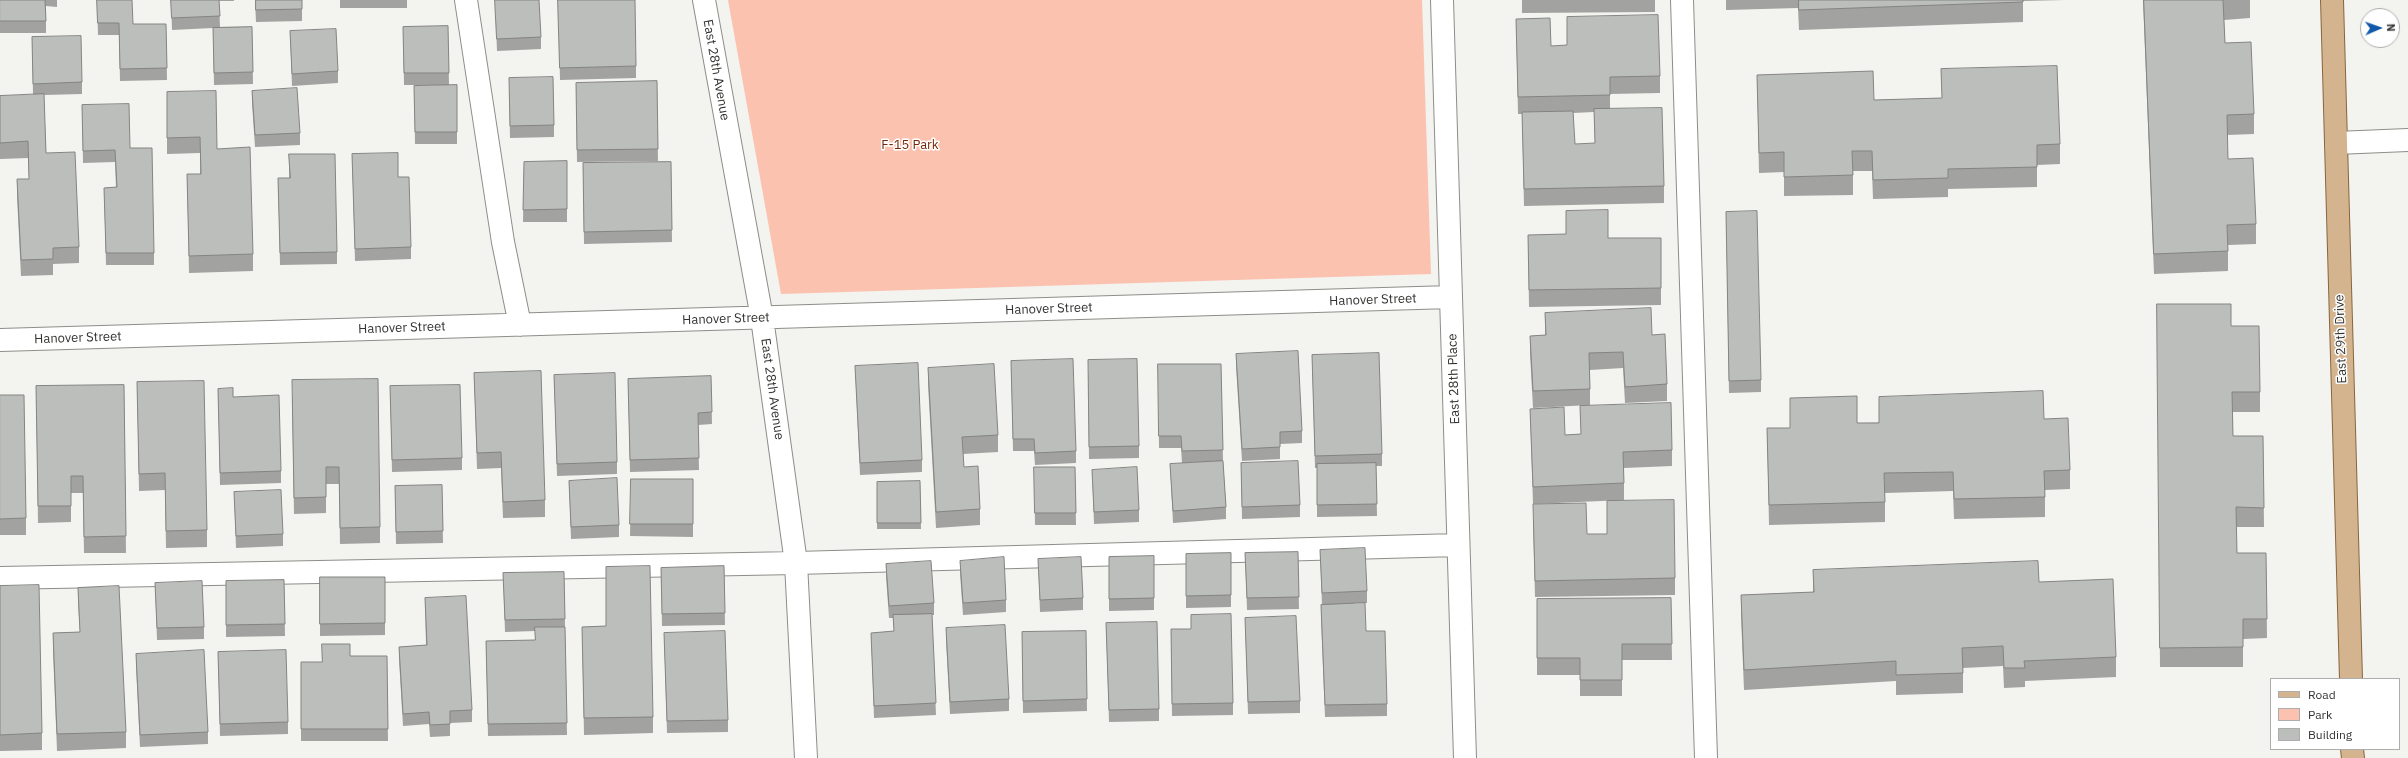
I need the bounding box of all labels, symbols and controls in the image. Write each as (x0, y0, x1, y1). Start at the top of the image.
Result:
north arrow (2360, 8, 2400, 48)
street label: East 28th Avenue (699, 18, 733, 122)
text: N (2384, 23, 2398, 32)
park label: F-15 Park (881, 137, 939, 153)
street label: Hanover Street (1329, 291, 1417, 309)
street label: East 29th Drive (2332, 294, 2350, 384)
street label: Hanover Street (1005, 300, 1093, 318)
street label: Hanover Street (682, 310, 770, 328)
street label: Hanover Street (358, 319, 446, 337)
street label: Hanover Street (34, 329, 122, 347)
street label: East 28th Place (1445, 333, 1463, 425)
street label: East 28th Avenue (757, 337, 787, 441)
legend (2270, 678, 2400, 750)
text: Road (2308, 687, 2336, 702)
text: Park (2308, 707, 2332, 722)
text: Building (2308, 727, 2352, 742)

